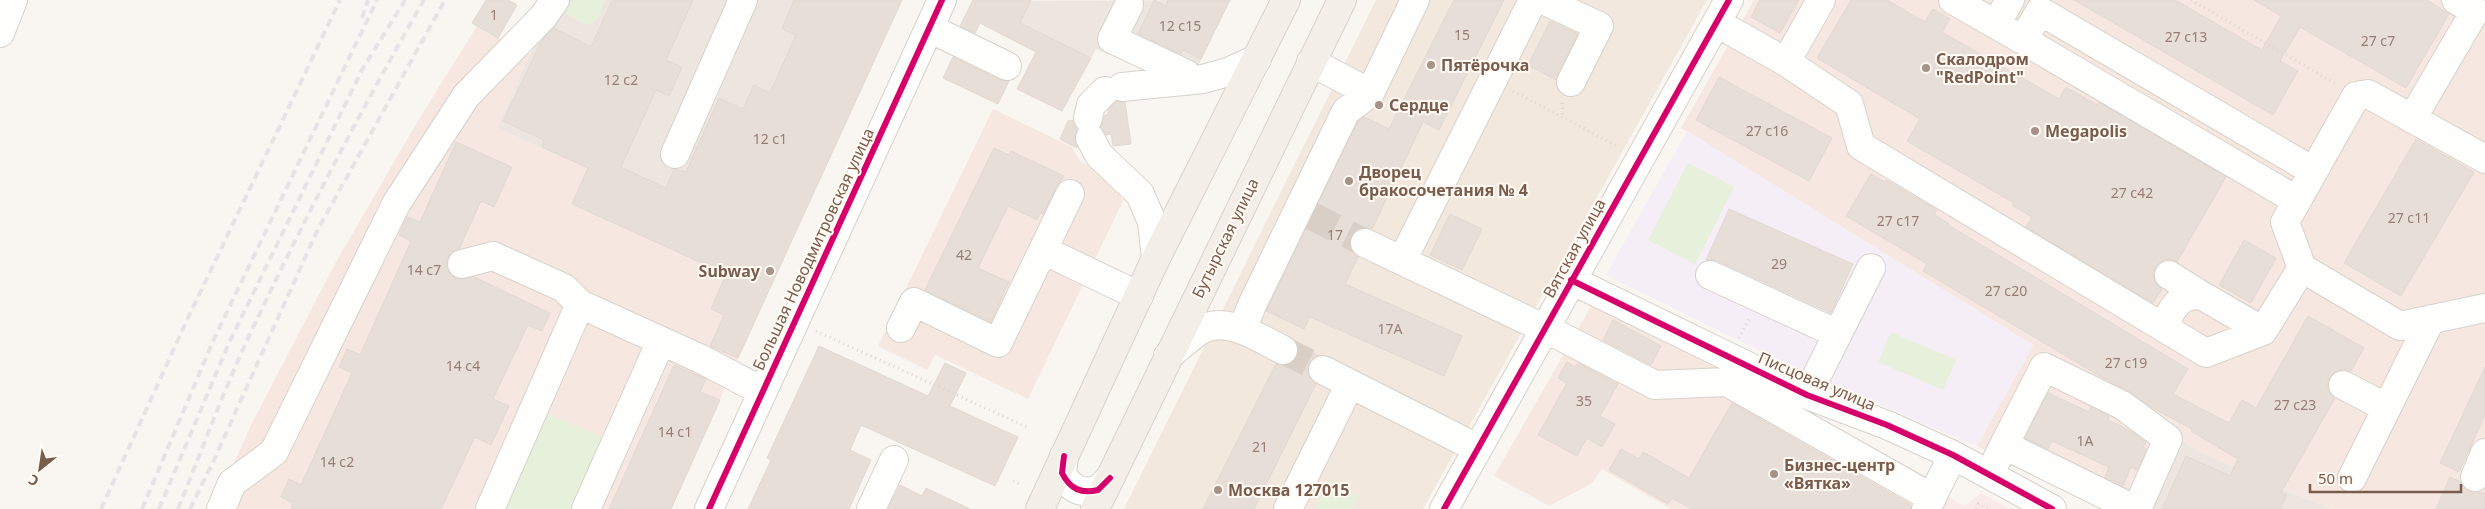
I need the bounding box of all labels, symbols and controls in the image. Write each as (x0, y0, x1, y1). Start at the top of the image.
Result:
house number: 1 (490, 5, 498, 24)
house number: 12 с15 (1159, 16, 1201, 35)
house number: 15 (1454, 25, 1470, 44)
house number: 27 с13 (2165, 27, 2207, 46)
house number: 27 с7 (2361, 31, 2395, 50)
place label: Скалодром "RedPoint" (1936, 48, 2029, 88)
place label: Пятёрочка (1441, 54, 1529, 76)
marker: Пятёрочка (1425, 59, 1437, 71)
marker: Скалодром "RedPoint" (1920, 62, 1932, 74)
house number: 12 с2 (604, 70, 638, 89)
place label: Сердце (1389, 94, 1449, 116)
marker: Сердце (1373, 99, 1385, 111)
place label: Megapolis (2045, 120, 2127, 142)
house number: 27 с16 (1746, 121, 1788, 140)
street label: Большая Новодмитровская улица (747, 124, 879, 374)
marker: Megapolis (2029, 125, 2041, 137)
house number: 12 с1 (753, 129, 787, 148)
place label: Дворец бракосочетания № 4 (1359, 161, 1528, 201)
street label: Бутырская улица (1186, 174, 1264, 302)
marker: Дворец бракосочетания № 4 (1343, 175, 1355, 187)
house number: 27 с42 (2111, 183, 2153, 202)
street label: Вятская улица (1538, 194, 1610, 302)
house number: 27 с11 (2388, 208, 2430, 227)
house number: 27 с17 (1877, 211, 1919, 230)
house number: 17 (1327, 225, 1343, 244)
house number: 42 (956, 245, 972, 264)
house number: 29 (1771, 254, 1787, 273)
house number: 14 с7 (407, 260, 441, 279)
place label: Subway (699, 260, 761, 282)
marker: Subway (764, 265, 776, 277)
house number: 27 с20 (1985, 281, 2027, 300)
house number: 17А (1378, 319, 1403, 338)
street label: Писцовая улица (1755, 346, 1879, 416)
house number: 27 с19 (2105, 353, 2147, 372)
house number: 14 с4 (446, 356, 480, 375)
house number: 35 (1576, 391, 1592, 410)
house number: 27 с23 (2274, 395, 2316, 414)
house number: 14 с1 (658, 422, 692, 441)
house number: 1А (2077, 431, 2094, 450)
house number: 21 (1252, 437, 1268, 456)
north arrow (15, 444, 65, 494)
house number: 14 с2 (320, 452, 354, 471)
place label: Бизнес-центр «Вятка» (1784, 454, 1895, 494)
scale bar (2310, 462, 2461, 494)
marker: Бизнес-центр «Вятка» (1768, 468, 1780, 480)
text: 50 m (2318, 468, 2353, 488)
text: С (25, 470, 42, 491)
place label: Москва 127015 (1228, 479, 1349, 501)
marker: Москва 127015 (1212, 484, 1224, 496)

